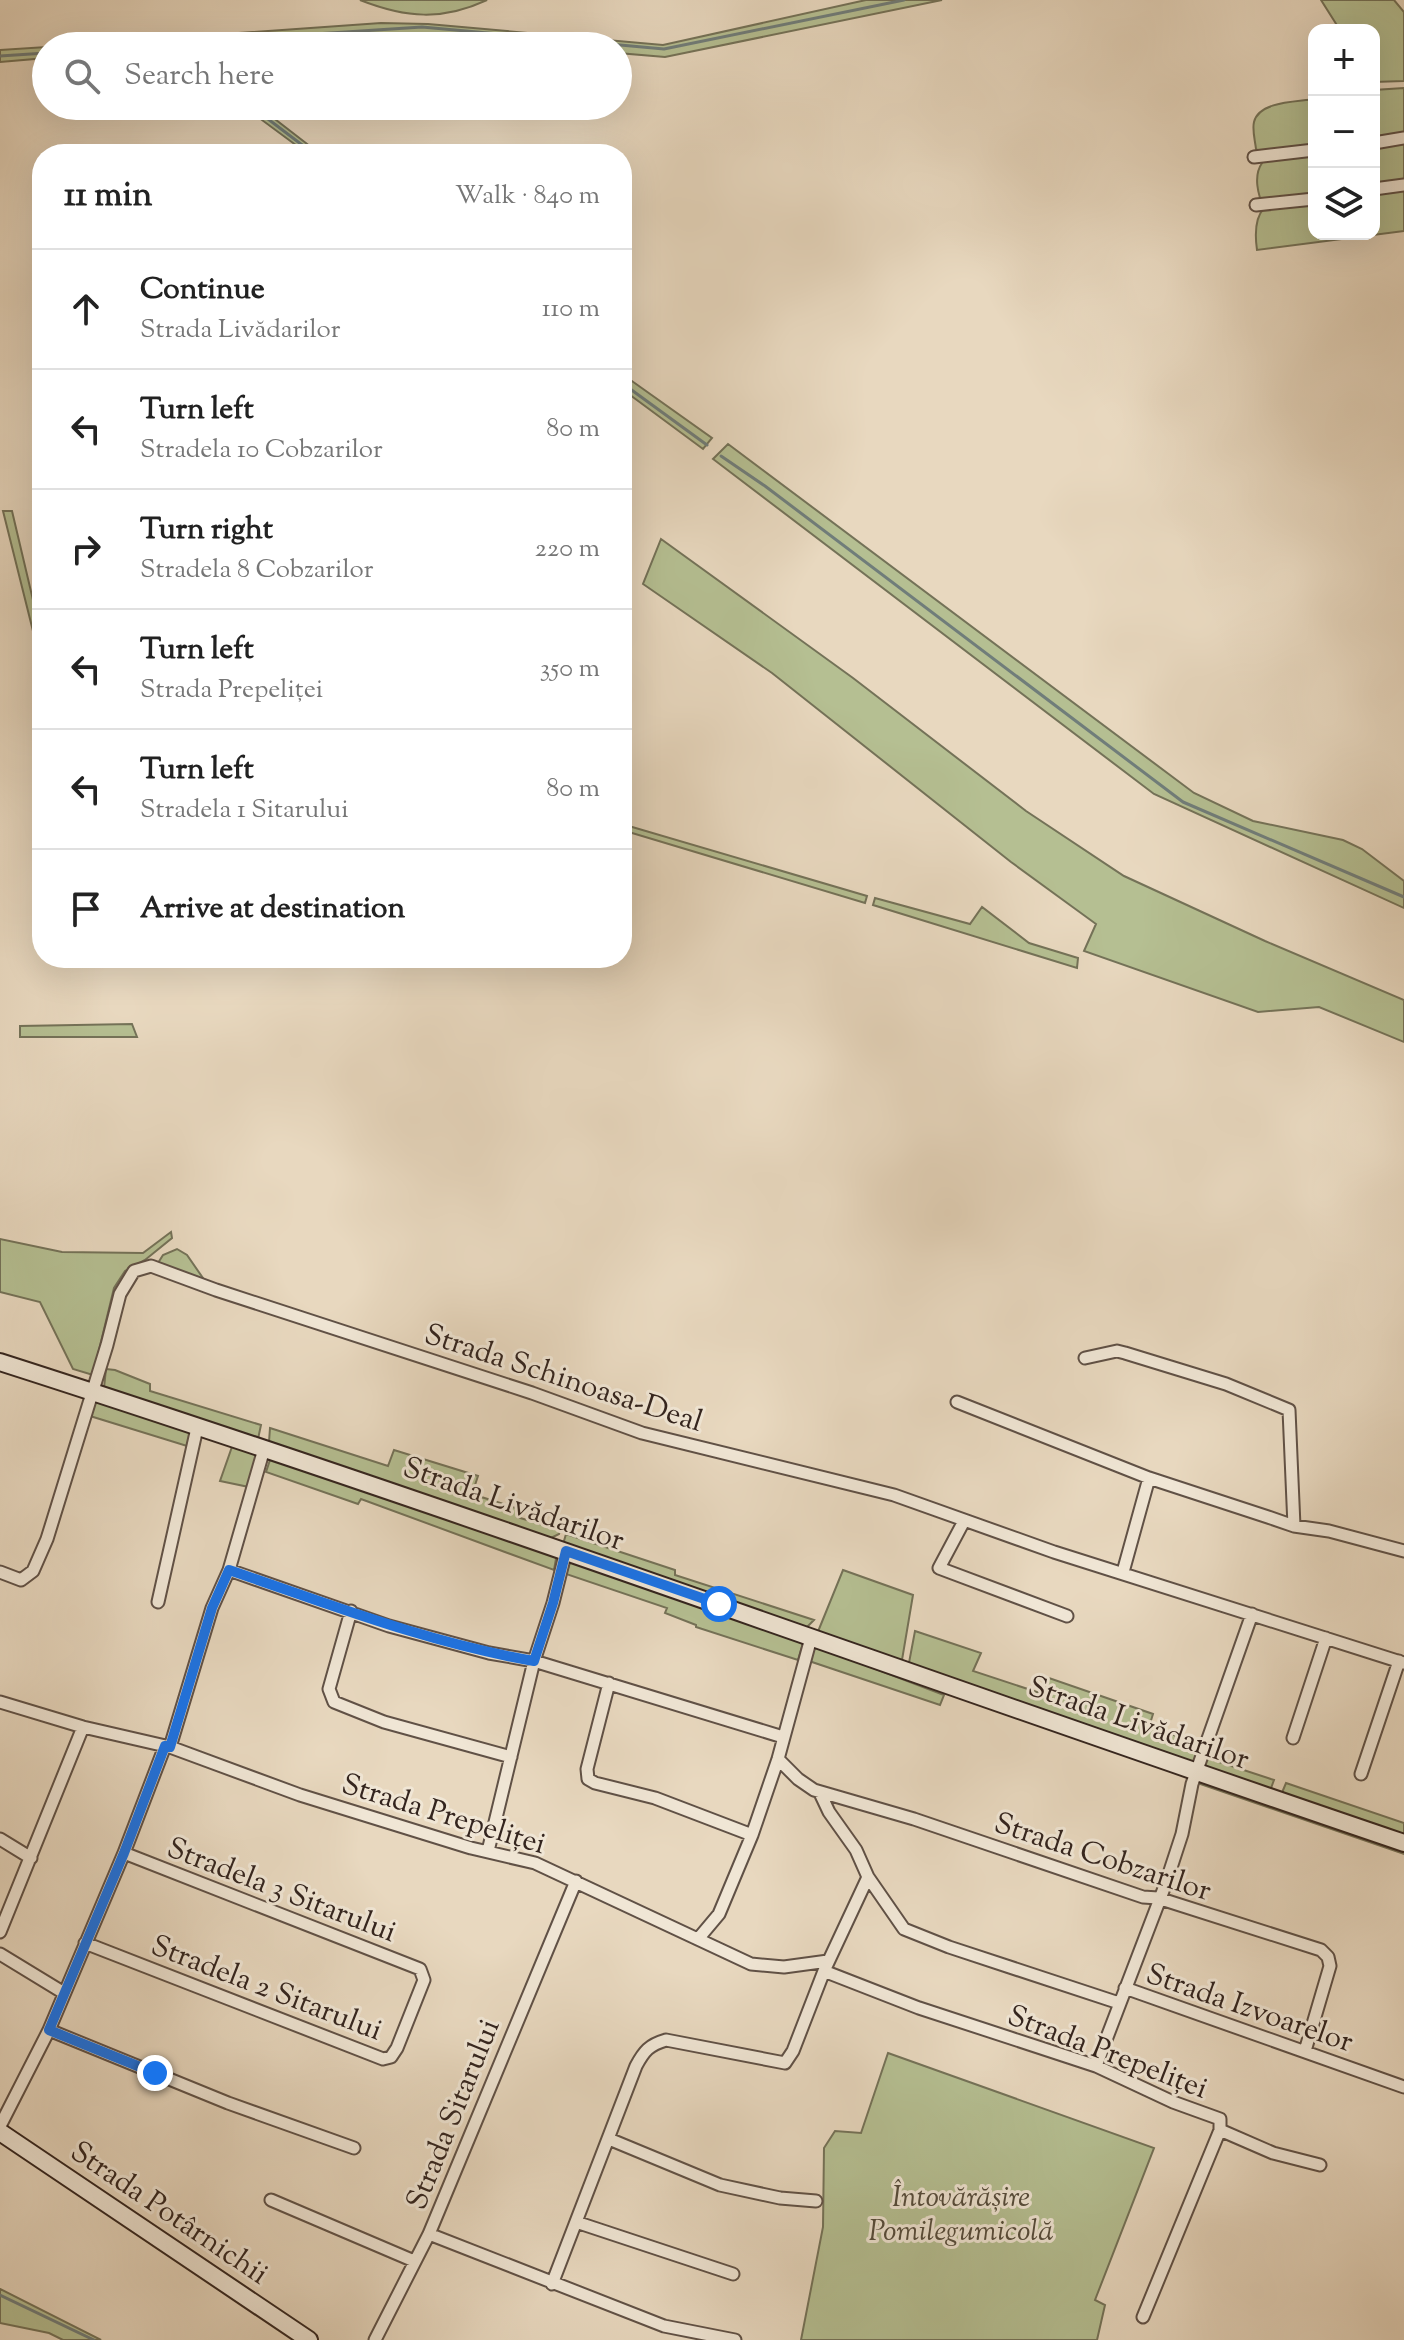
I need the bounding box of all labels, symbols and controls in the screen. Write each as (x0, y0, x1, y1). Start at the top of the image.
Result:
map controls (1308, 24, 1380, 240)
button: + (1308, 24, 1380, 96)
search box (32, 32, 632, 120)
icon: search (60, 54, 104, 98)
text: Search here (124, 55, 274, 98)
button: − (1308, 96, 1380, 168)
button: layers (1308, 168, 1380, 240)
text: 11 min (64, 172, 152, 221)
text: Walk · 840 m (455, 178, 600, 215)
text: Continue (140, 269, 265, 312)
icon: ahead (64, 287, 108, 331)
text: 110 m (542, 291, 600, 328)
text: Strada Livădarilor (140, 312, 341, 349)
text: Turn left (140, 389, 254, 432)
icon: left (64, 407, 108, 451)
text: 80 m (546, 411, 600, 448)
text: Stradela 10 Cobzarilor (140, 432, 383, 469)
text: Turn right (140, 509, 273, 552)
icon: right (64, 527, 108, 571)
text: 220 m (535, 531, 600, 568)
text: Stradela 8 Cobzarilor (140, 552, 373, 589)
text: Turn left (140, 629, 254, 672)
icon: left (64, 647, 108, 691)
text: 350 m (540, 651, 600, 688)
text: Strada Prepeliței (140, 672, 323, 709)
text: Turn left (140, 749, 254, 792)
icon: left (64, 767, 108, 811)
text: 80 m (546, 771, 600, 808)
text: Stradela 1 Sitarului (140, 792, 349, 829)
icon: arrive (64, 887, 108, 931)
text: Arrive at destination (140, 888, 405, 931)
street label: Strada Schinoasa-Deal (418, 1314, 708, 1445)
street label: Strada Livădarilor (397, 1447, 630, 1563)
route start (701, 1586, 737, 1622)
street label: Strada Livădarilor (1022, 1666, 1255, 1782)
street label: Strada Prepeliței (336, 1764, 551, 1867)
street label: Strada Cobzarilor (988, 1803, 1216, 1914)
street label: Stradela 3 Sitarului (160, 1828, 402, 1955)
street label: Stradela 2 Sitarului (144, 1925, 388, 2053)
street label: Strada Izvoarelor (1140, 1954, 1359, 2065)
street label: Strada Prepeliței (1001, 1995, 1213, 2111)
street label: Strada Sitarului (396, 2013, 512, 2217)
route end (137, 2055, 173, 2091)
street label: Strada Potârnichii (61, 2132, 276, 2296)
park label: Întovărășire Pomilegumicolă (868, 2177, 1054, 2254)

